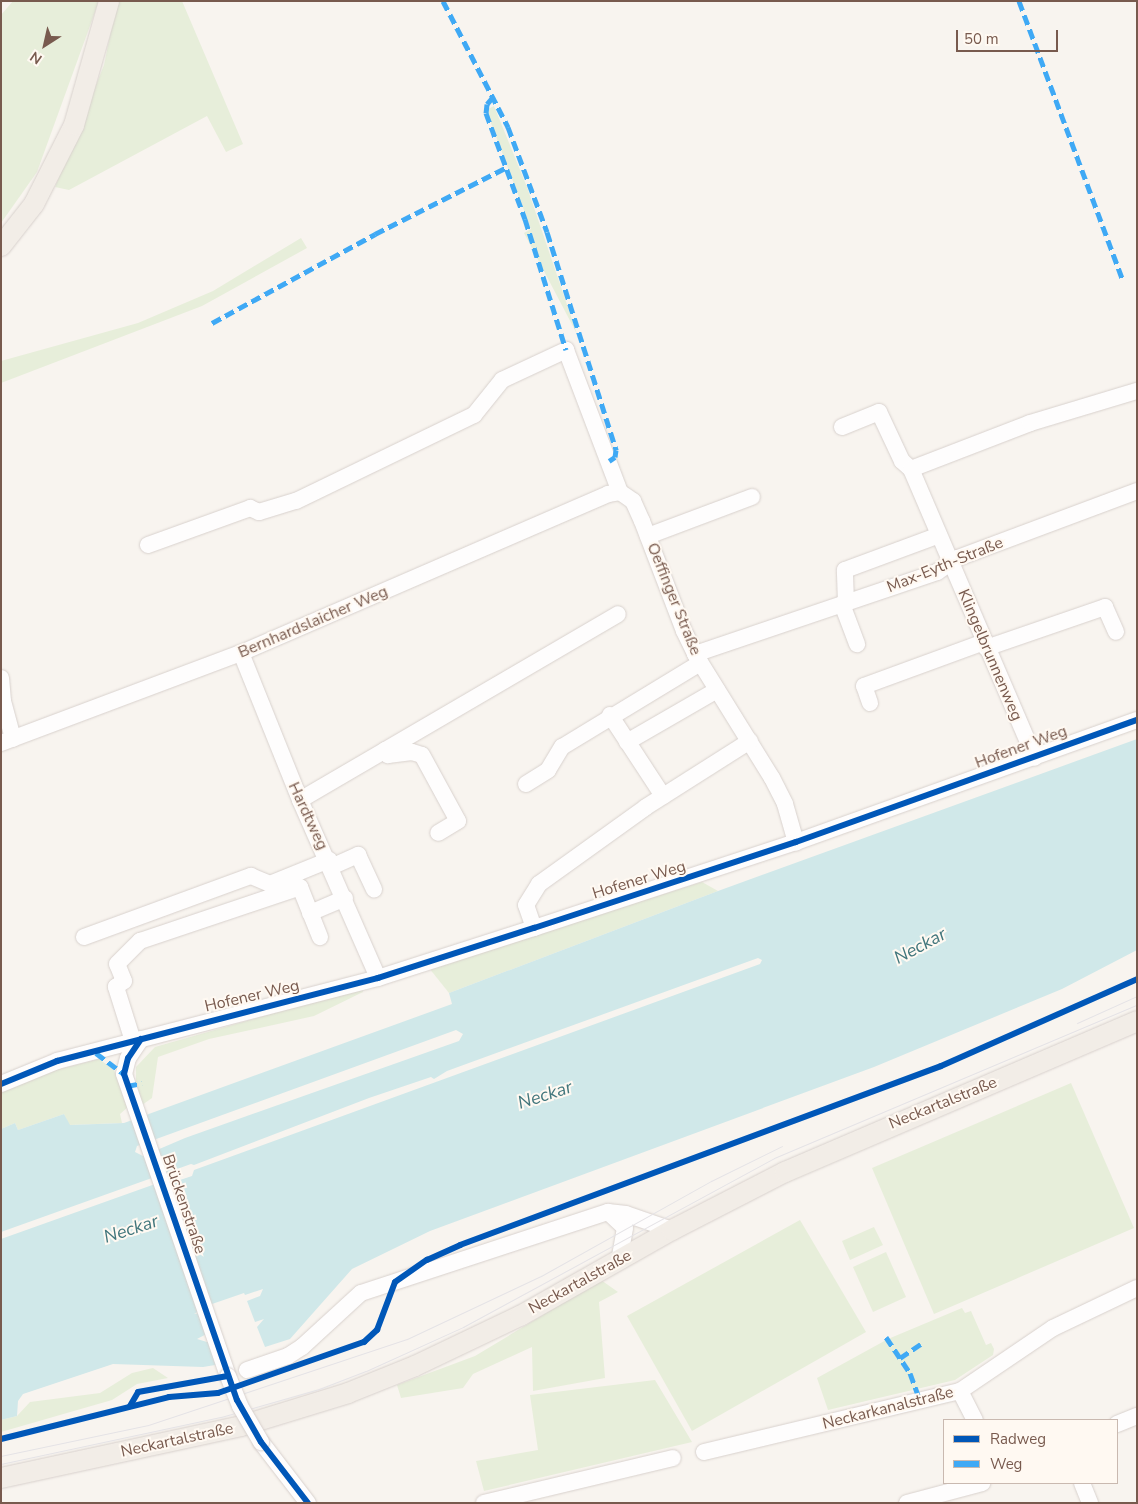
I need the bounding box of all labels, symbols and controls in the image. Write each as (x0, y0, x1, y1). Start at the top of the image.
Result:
north arrow (20, 20, 70, 70)
scale bar (958, 20, 1060, 52)
text: 50 m (964, 29, 999, 49)
text: N (26, 47, 46, 68)
street label: Max-Eyth-Straße (884, 533, 1006, 597)
street label: Oeffinger Straße (643, 540, 705, 658)
street label: Bernhardslaicher Weg (235, 582, 391, 662)
street label: Klingelbrunnenweg (954, 586, 1026, 724)
street label: Hofener Weg (972, 721, 1070, 773)
street label: Hardtweg (284, 779, 332, 853)
street label: Hofener Weg (590, 857, 688, 903)
water label: Neckar (890, 923, 950, 969)
street label: Hofener Weg (203, 976, 301, 1016)
street label: Neckartalstraße (886, 1073, 1000, 1133)
water label: Neckar (515, 1076, 575, 1114)
street label: Brückenstraße (158, 1152, 210, 1256)
water label: Neckar (101, 1210, 161, 1248)
street label: Neckartalstraße (525, 1246, 635, 1318)
street label: Neckarkanalstraße (821, 1382, 955, 1434)
street label: Neckartalstraße (119, 1419, 235, 1461)
legend (943, 1419, 1118, 1484)
text: Radweg (990, 1429, 1046, 1449)
text: Weg (990, 1454, 1022, 1474)

